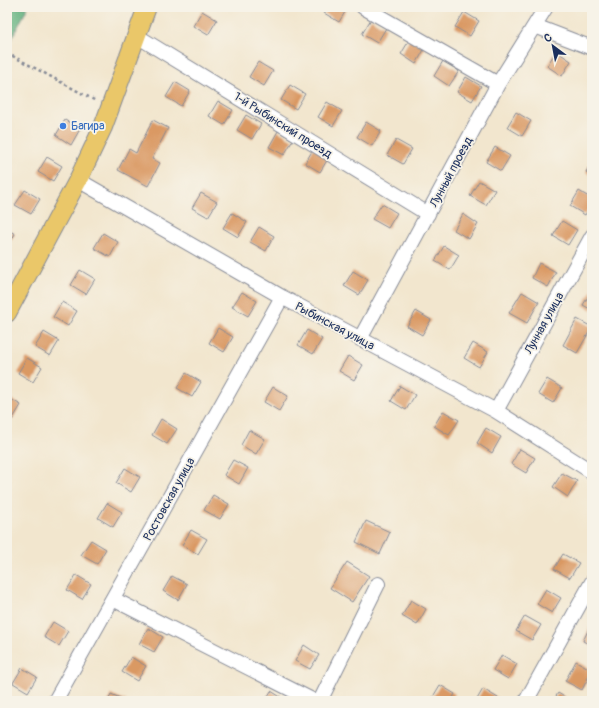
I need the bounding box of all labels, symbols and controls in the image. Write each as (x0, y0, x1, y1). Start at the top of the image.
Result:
north arrow (533, 26, 573, 66)
text: С (542, 31, 554, 45)
street label: 1-й Рыбинский проезд (231, 89, 335, 162)
place label: Багира (71, 119, 105, 134)
marker: Багира (58, 121, 68, 131)
street label: Лунный проезд (426, 134, 477, 211)
street label: Лунная улица (521, 290, 568, 357)
street label: Рыбинская улица (292, 299, 377, 354)
street label: Ростовская улица (140, 455, 199, 543)

